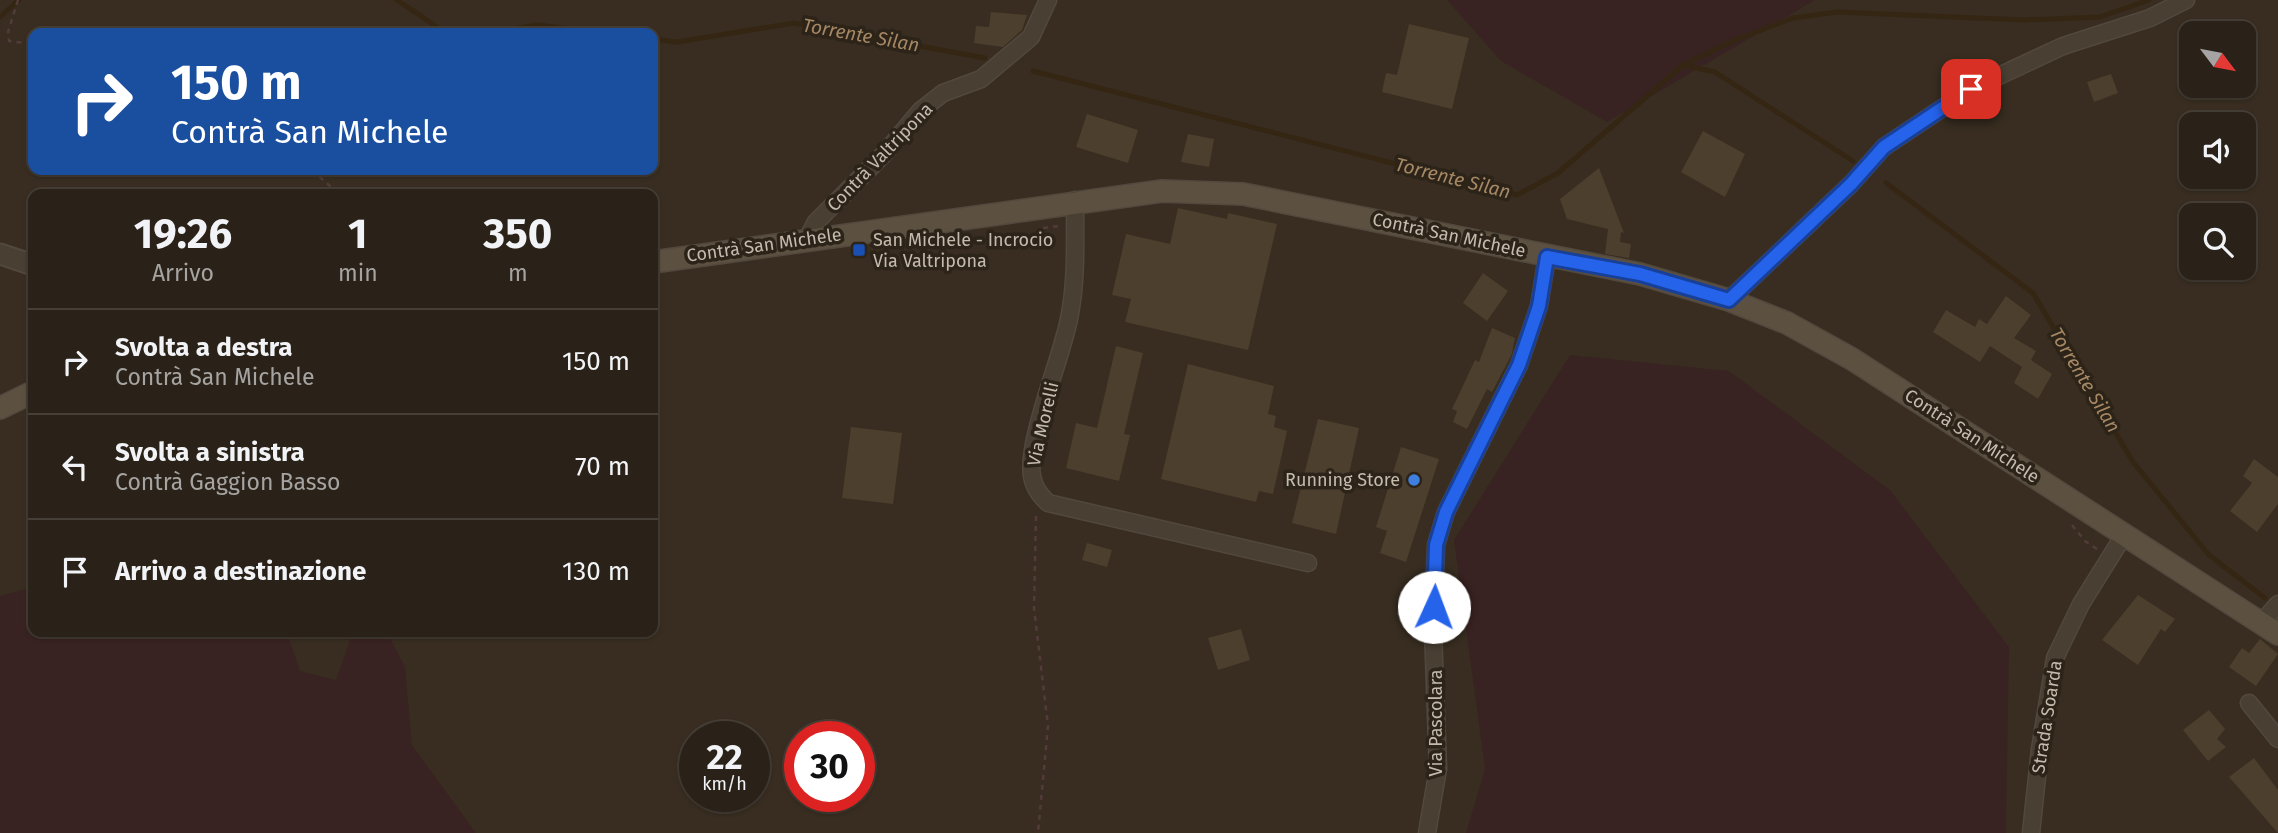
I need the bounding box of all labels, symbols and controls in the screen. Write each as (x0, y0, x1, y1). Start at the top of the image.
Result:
water label: Torrente Silan (801, 13, 921, 57)
north arrow (2179, 21, 2256, 98)
map controls (2179, 21, 2256, 280)
text: 150 m (171, 53, 302, 112)
icon: right (56, 56, 147, 147)
pin (1941, 59, 2001, 119)
icon: arrive (1952, 70, 1990, 108)
street label: Contrà Valtripona (823, 98, 937, 216)
button: sound (2179, 112, 2256, 189)
text: Contrà San Michele (171, 113, 449, 151)
water label: Torrente Silan (1393, 153, 1513, 203)
button: search (2179, 203, 2256, 280)
street label: Contrà San Michele (1370, 208, 1528, 262)
text: 19:26 (134, 209, 232, 259)
text: 1 (348, 209, 368, 259)
text: 350 (483, 209, 552, 259)
street label: Contrà San Michele (685, 223, 843, 267)
place label: San Michele - Incrocio Via Valtripona (873, 229, 1053, 272)
marker: San Michele - Incrocio Via Valtripona (851, 242, 867, 258)
text: Arrivo (152, 259, 214, 287)
text: min (338, 259, 378, 287)
text: m (508, 259, 528, 287)
water label: Torrente Silan (2045, 323, 2125, 437)
text: Svolta a destra (115, 332, 293, 363)
icon: right (56, 343, 94, 381)
text: 150 m (562, 346, 630, 377)
text: Contrà San Michele (115, 363, 314, 391)
street label: Via Morelli (1023, 380, 1063, 468)
street label: Contrà San Michele (1901, 384, 2043, 488)
text: Svolta a sinistra (115, 437, 305, 468)
icon: left (56, 448, 94, 486)
text: 70 m (575, 451, 630, 482)
text: Contrà Gaggion Basso (115, 468, 340, 496)
place label: Running Store (1285, 469, 1400, 491)
marker: Running Store (1406, 472, 1422, 488)
icon: arrive (56, 553, 94, 591)
text: Arrivo a destinazione (115, 556, 366, 587)
text: 130 m (562, 556, 630, 587)
position arrow (1397, 570, 1471, 644)
street label: Strada Soarda (2027, 659, 2067, 775)
street label: Via Pascolara (1425, 670, 1447, 776)
speed limit sign: 30 (784, 721, 875, 812)
text: 22 (706, 736, 743, 778)
text: km/h (702, 773, 747, 795)

